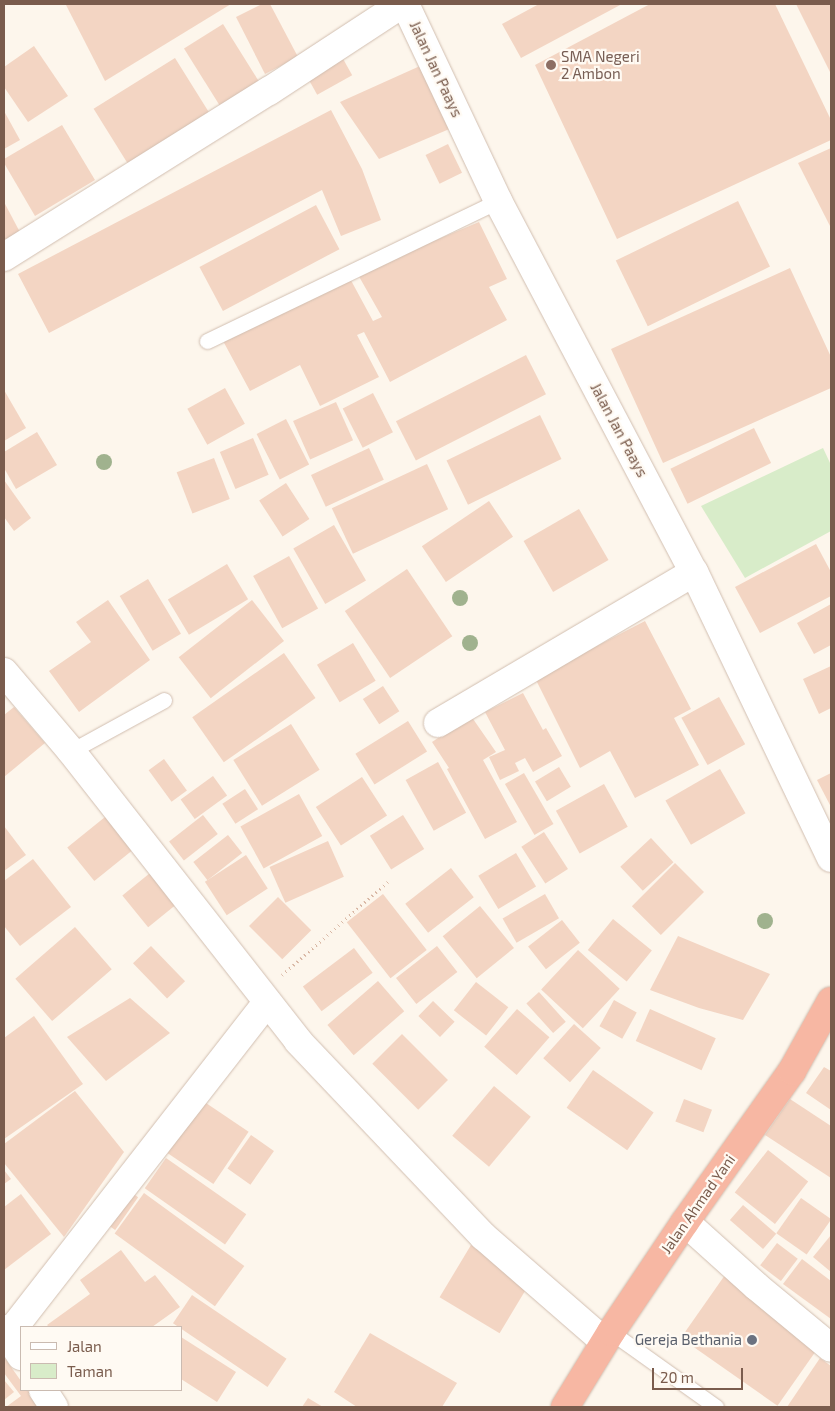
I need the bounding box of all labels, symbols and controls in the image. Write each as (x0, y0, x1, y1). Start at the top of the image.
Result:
street label: Jalan Jan Paays (406, 18, 466, 120)
place label: SMA Negeri 2 Ambon (561, 47, 640, 82)
marker: SMA Negeri 2 Ambon (545, 59, 557, 71)
street label: Jalan Jan Paays (587, 380, 651, 480)
street label: Jalan Ahmad Yani (657, 1151, 739, 1257)
legend (20, 1326, 182, 1391)
place label: Gereja Bethania (635, 1331, 742, 1349)
marker: Gereja Bethania (746, 1334, 758, 1346)
text: Jalan (67, 1337, 102, 1355)
scale bar (655, 1358, 746, 1390)
text: Taman (67, 1362, 113, 1380)
text: 20 m (660, 1368, 694, 1386)

